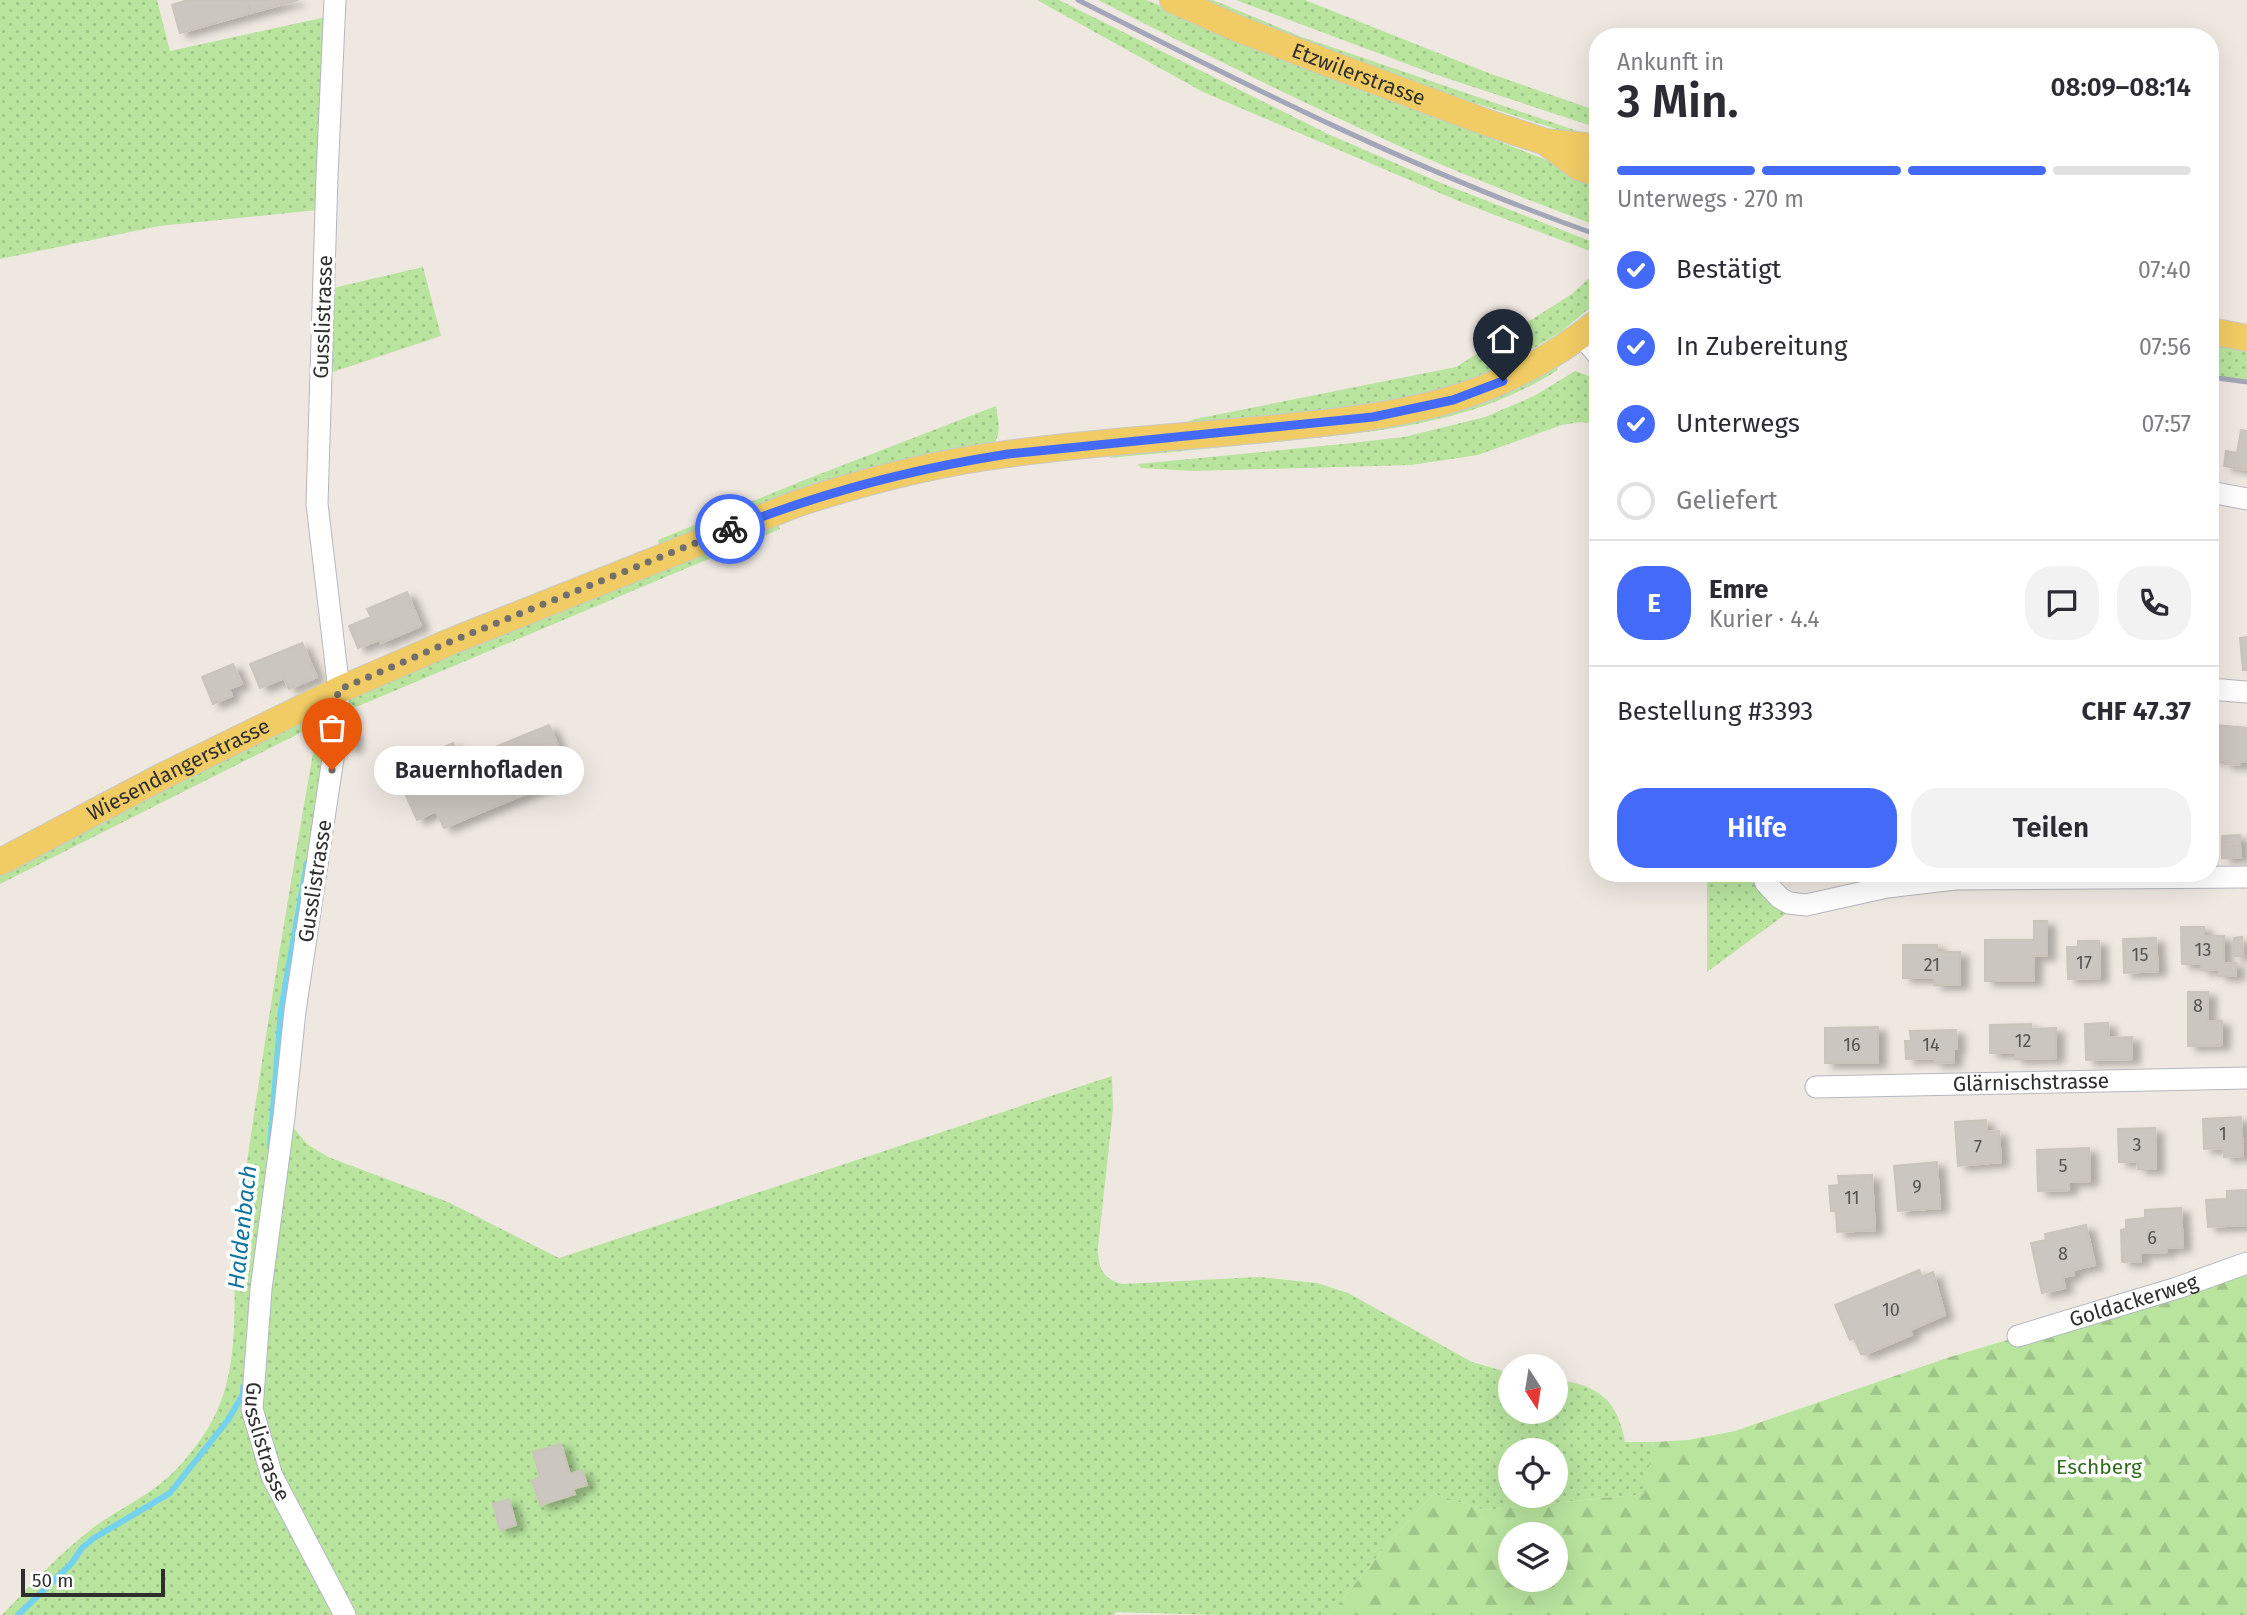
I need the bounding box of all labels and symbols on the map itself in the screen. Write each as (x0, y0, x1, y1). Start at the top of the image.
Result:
street label: Etzwilerstrasse (1288, 37, 1429, 111)
street label: Gusslistrasse (308, 255, 338, 379)
pin (1473, 309, 1533, 381)
courier (695, 494, 765, 564)
pin (302, 698, 362, 770)
street label: Wiesendangerstrasse (83, 713, 274, 827)
callout: Bauernhofladen (374, 746, 584, 794)
street label: Gusslistrasse (292, 818, 338, 944)
house number: 13 (2195, 939, 2211, 961)
house number: 15 (2132, 944, 2148, 966)
house number: 17 (2076, 952, 2092, 974)
house number: 21 (1924, 954, 1940, 976)
house number: 8 (2193, 995, 2203, 1017)
house number: 12 (2015, 1030, 2031, 1052)
house number: 16 (1843, 1034, 1861, 1056)
house number: 14 (1922, 1034, 1940, 1056)
street label: Glärnischstrasse (1953, 1068, 2109, 1097)
house number: 1 (2219, 1123, 2227, 1145)
house number: 3 (2133, 1134, 2141, 1156)
house number: 7 (1974, 1136, 1982, 1158)
house number: 5 (2058, 1155, 2068, 1177)
water label: Haldenbach (222, 1164, 262, 1290)
house number: 9 (1912, 1176, 1922, 1198)
house number: 11 (1844, 1187, 1860, 1209)
house number: 6 (2147, 1227, 2157, 1249)
house number: 8 (2058, 1243, 2068, 1265)
street label: Goldackerweg (2066, 1268, 2202, 1333)
house number: 10 (1882, 1299, 1900, 1321)
north arrow (1498, 1354, 1568, 1424)
street label: Gusslistrasse (239, 1381, 296, 1506)
park label: Eschberg (2056, 1454, 2142, 1480)
scale bar (21, 1566, 164, 1598)

